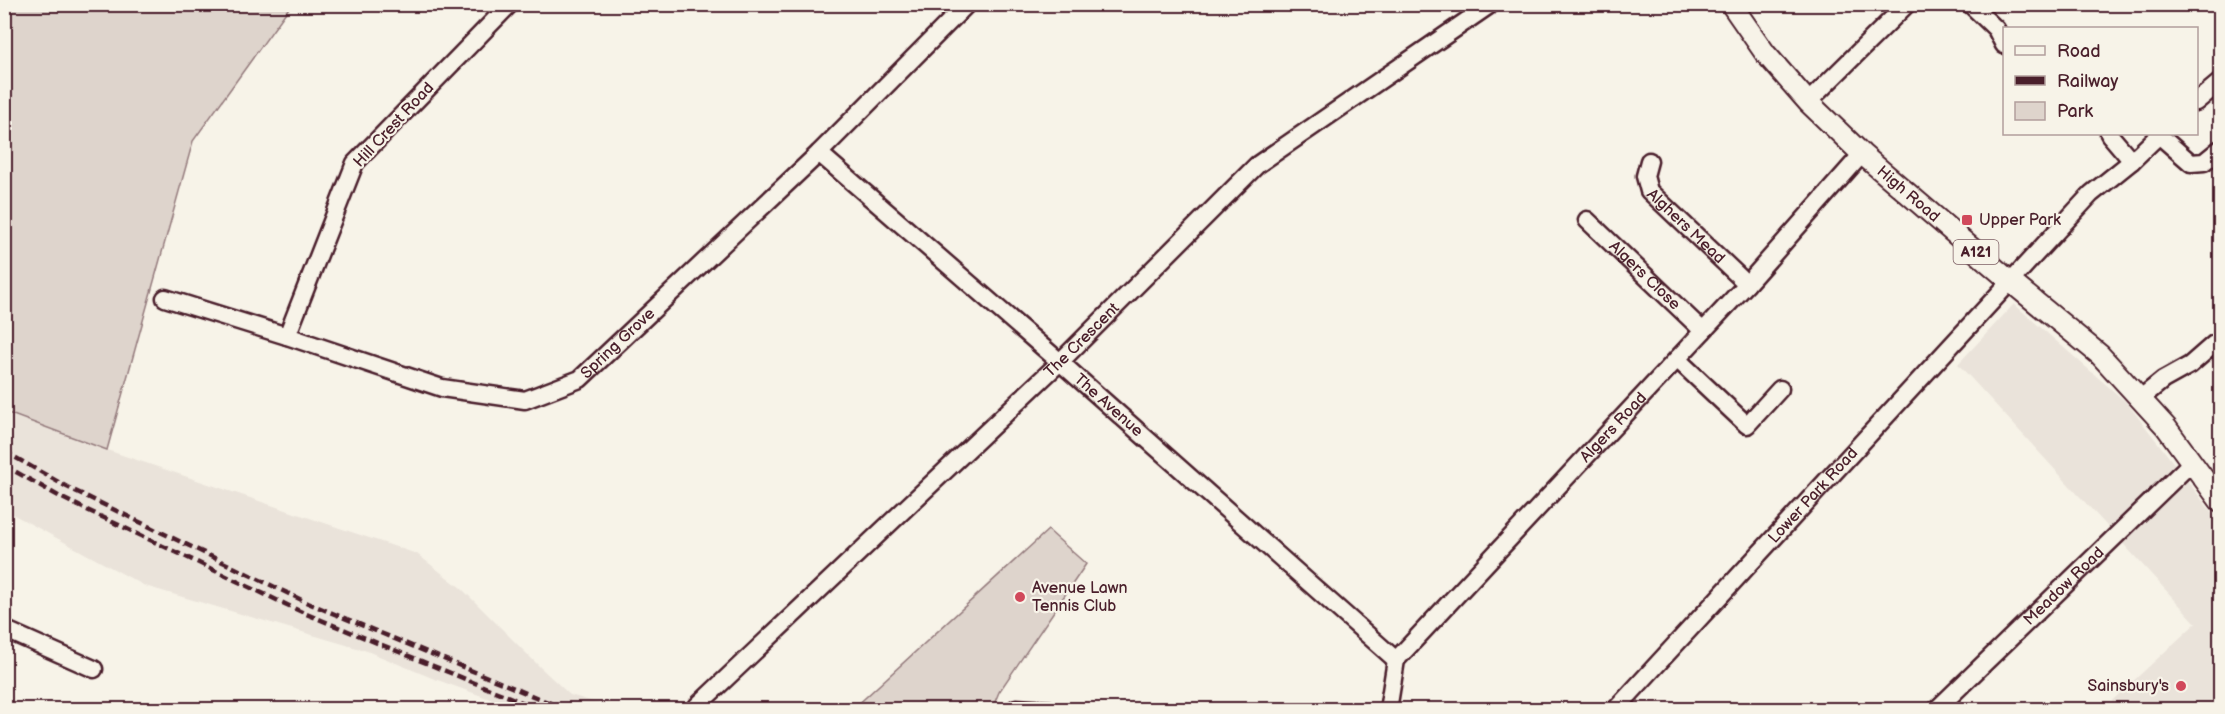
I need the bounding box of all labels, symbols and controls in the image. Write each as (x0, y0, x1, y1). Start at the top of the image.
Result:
legend (2003, 27, 2198, 135)
text: Road (2057, 41, 2101, 62)
text: Railway (2057, 71, 2119, 92)
street label: Hill Crest Road (350, 79, 438, 171)
text: Park (2057, 101, 2093, 122)
street label: High Road (1873, 162, 1944, 226)
street label: Alghers Mead (1643, 185, 1729, 268)
place label: Upper Park (1979, 211, 2061, 230)
marker: Upper Park (1960, 213, 1974, 227)
street label: Algers Close (1605, 237, 1685, 314)
road number: A121 (1954, 240, 1998, 264)
street label: The Crescent (1040, 299, 1123, 381)
street label: Spring Grove (577, 304, 659, 383)
street label: The Avenue (1070, 370, 1147, 441)
street label: Algers Road (1576, 388, 1650, 466)
street label: Lower Park Road (1764, 444, 1862, 547)
street label: Meadow Road (2020, 543, 2108, 629)
place label: Avenue Lawn Tennis Club (1032, 579, 1128, 616)
marker: Avenue Lawn Tennis Club (1013, 590, 1027, 604)
place label: Sainsbury's (2088, 677, 2169, 696)
marker: Sainsbury's (2174, 679, 2188, 693)

